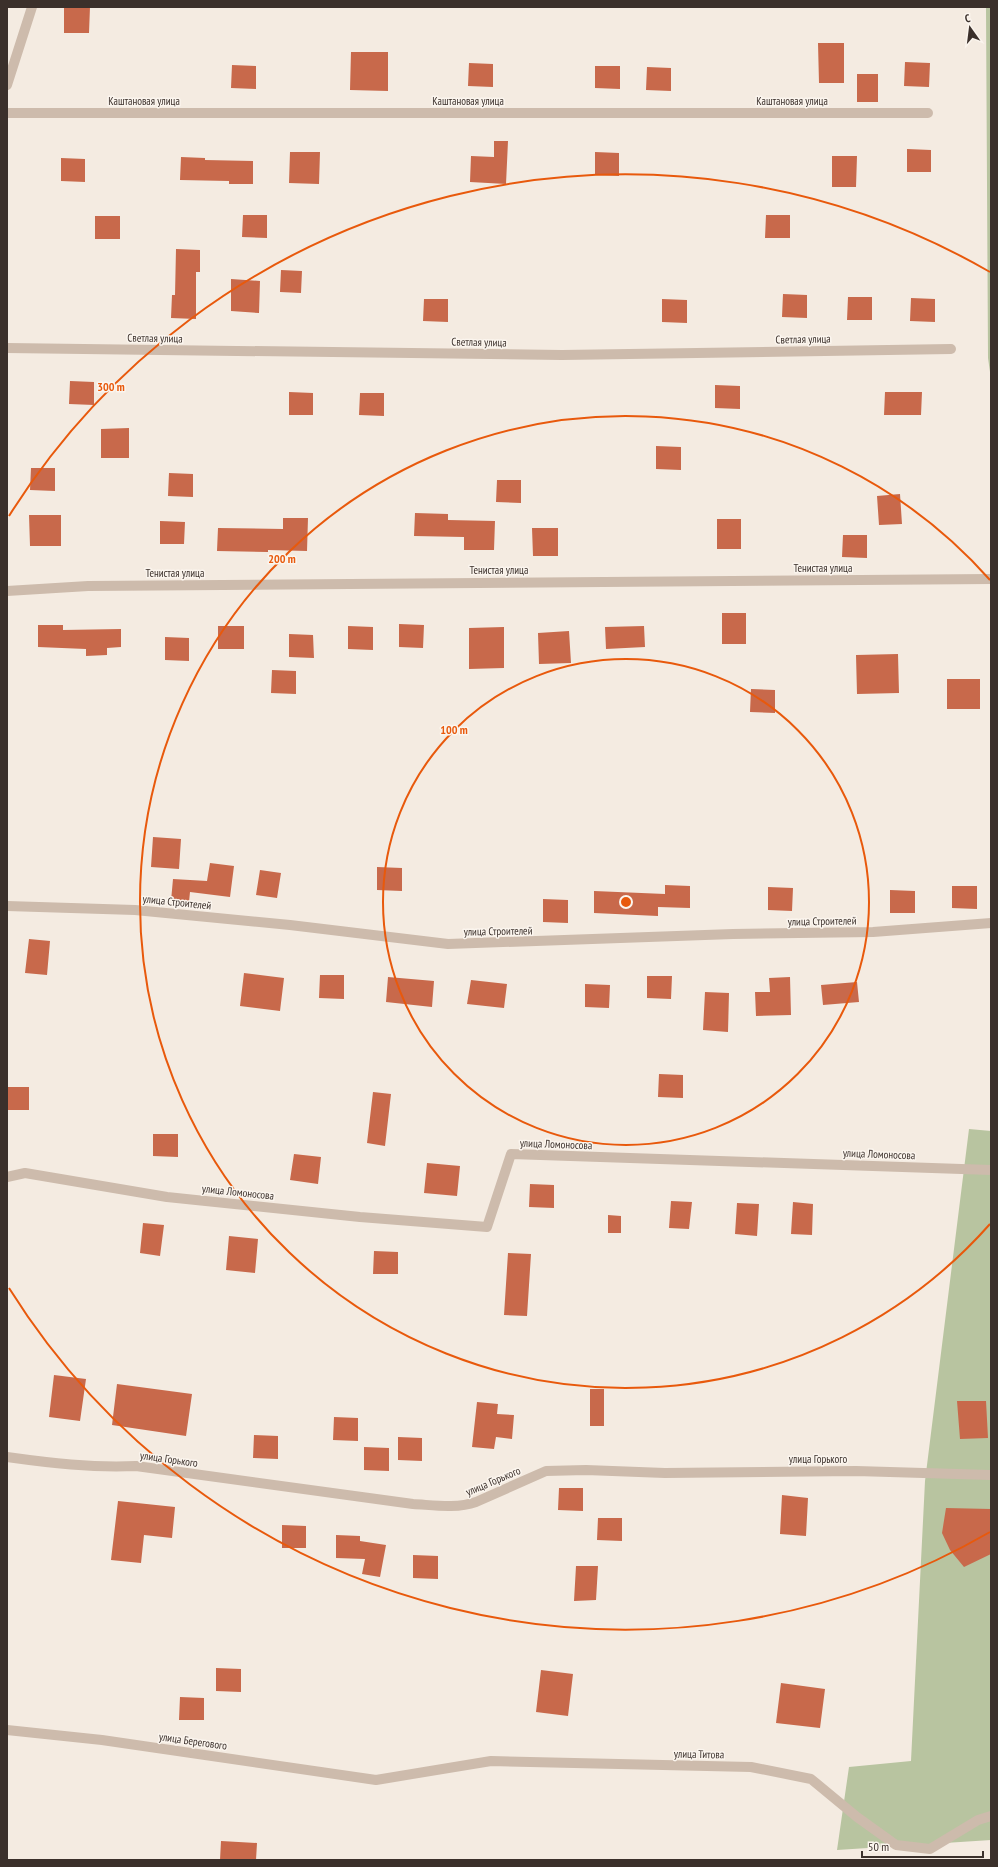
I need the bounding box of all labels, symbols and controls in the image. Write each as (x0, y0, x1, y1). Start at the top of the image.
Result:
north arrow (950, 8, 990, 48)
text: С (963, 11, 972, 26)
street label: Каштановая улица (108, 94, 180, 108)
street label: Каштановая улица (432, 94, 504, 108)
street label: Каштановая улица (756, 94, 828, 108)
street label: Светлая улица (127, 331, 183, 345)
street label: Светлая улица (775, 332, 831, 346)
street label: Светлая улица (451, 335, 507, 349)
text: 300 m (97, 379, 125, 394)
text: 200 m (268, 551, 296, 566)
street label: Тенистая улица (794, 561, 852, 575)
street label: Тенистая улица (470, 563, 528, 577)
street label: Тенистая улица (146, 566, 204, 580)
text: 100 m (440, 722, 468, 737)
street label: улица Строителей (142, 891, 212, 913)
centre of rings (619, 895, 633, 909)
street label: улица Строителей (787, 913, 857, 929)
street label: улица Строителей (463, 923, 533, 939)
street label: улица Ломоносова (520, 1136, 592, 1152)
street label: улица Ломоносова (843, 1146, 915, 1162)
street label: улица Ломоносова (201, 1181, 275, 1203)
street label: улица Горького (139, 1448, 199, 1470)
street label: улица Горького (789, 1452, 847, 1466)
street label: улица Горького (463, 1463, 523, 1499)
street label: улица Берегового (158, 1729, 228, 1753)
street label: улица Титова (674, 1747, 724, 1761)
scale bar (862, 1833, 983, 1859)
text: 50 m (868, 1839, 889, 1854)

